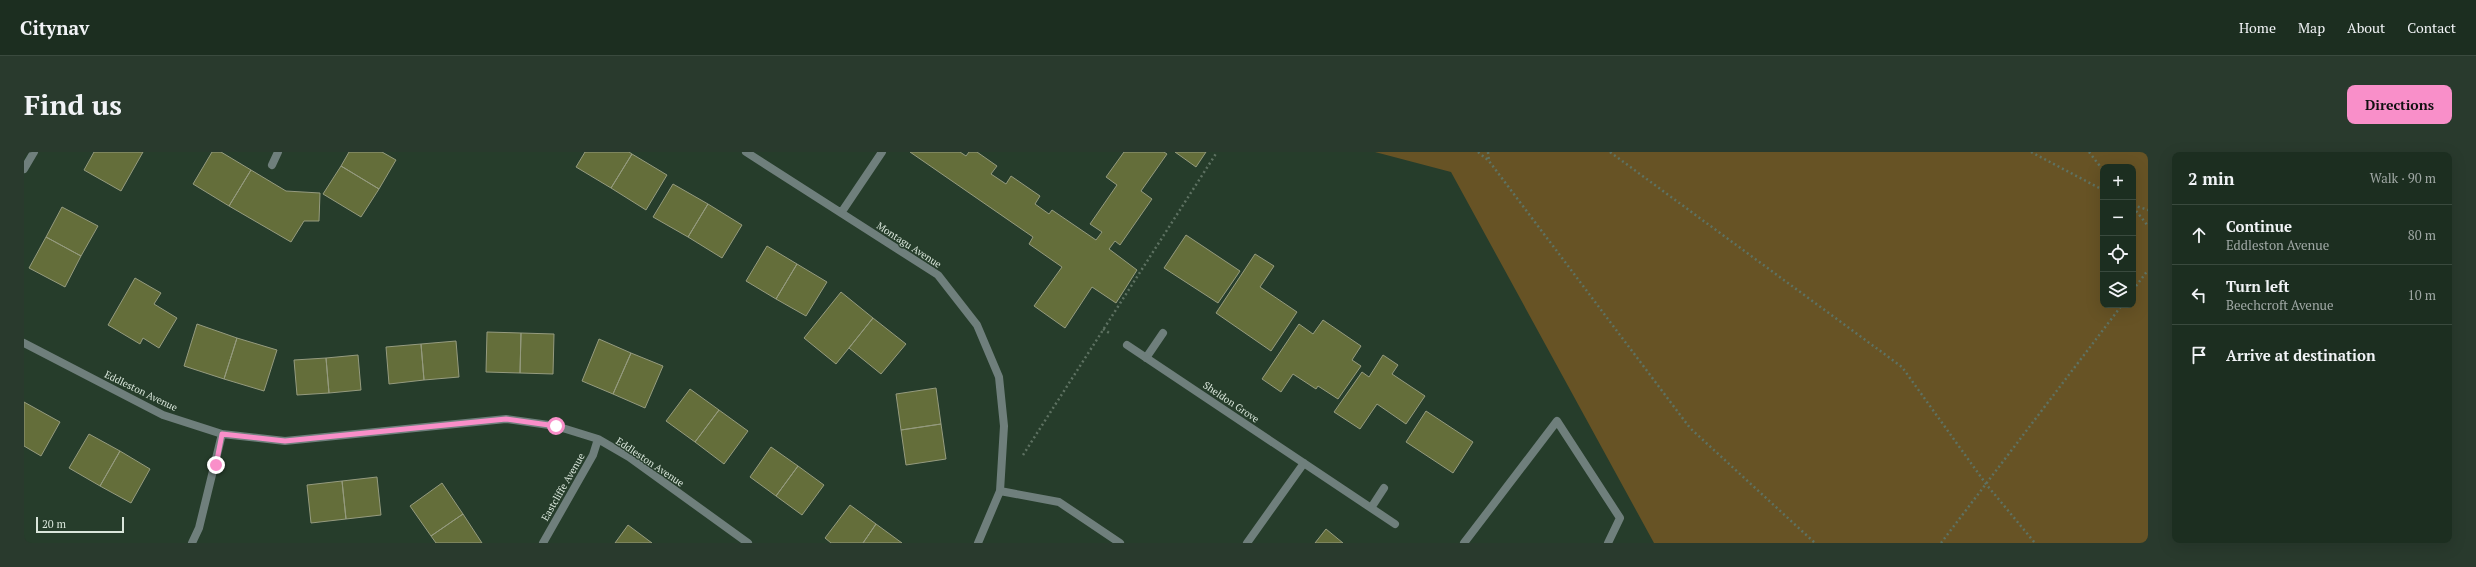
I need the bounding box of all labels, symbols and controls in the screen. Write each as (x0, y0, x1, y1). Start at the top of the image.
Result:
text: Citynav (20, 15, 89, 40)
text: Home (2239, 18, 2276, 37)
text: Map (2298, 18, 2325, 37)
text: About (2347, 18, 2385, 37)
text: Contact (2407, 18, 2456, 37)
button: Directions (2347, 85, 2452, 124)
text: Find us (24, 86, 122, 123)
map controls (2100, 164, 2136, 308)
button: + (2100, 164, 2136, 200)
text: 2 min (2188, 167, 2235, 190)
text: Walk · 90 m (2370, 169, 2436, 187)
button: − (2100, 200, 2136, 236)
text: Continue (2226, 216, 2292, 236)
street label: Montagu Avenue (874, 219, 944, 271)
icon: ahead (2188, 224, 2210, 246)
text: 80 m (2408, 226, 2436, 244)
button: locate (2100, 236, 2136, 272)
text: Eddleston Avenue (2226, 236, 2329, 254)
button: layers (2100, 272, 2136, 308)
text: Turn left (2226, 276, 2290, 296)
icon: left (2188, 284, 2210, 306)
text: 10 m (2408, 286, 2436, 304)
text: Beechcroft Avenue (2226, 296, 2334, 314)
icon: arrive (2188, 344, 2210, 366)
text: Arrive at destination (2226, 345, 2376, 365)
street label: Eddleston Avenue (102, 368, 180, 414)
street label: Sheldon Grove (1201, 379, 1261, 425)
route start (547, 417, 565, 435)
street label: Eddleston Avenue (613, 434, 687, 490)
street label: Eastcliffe Avenue (538, 451, 588, 523)
route end (207, 456, 225, 474)
scale bar (36, 515, 124, 534)
text: 20 m (42, 517, 66, 531)

